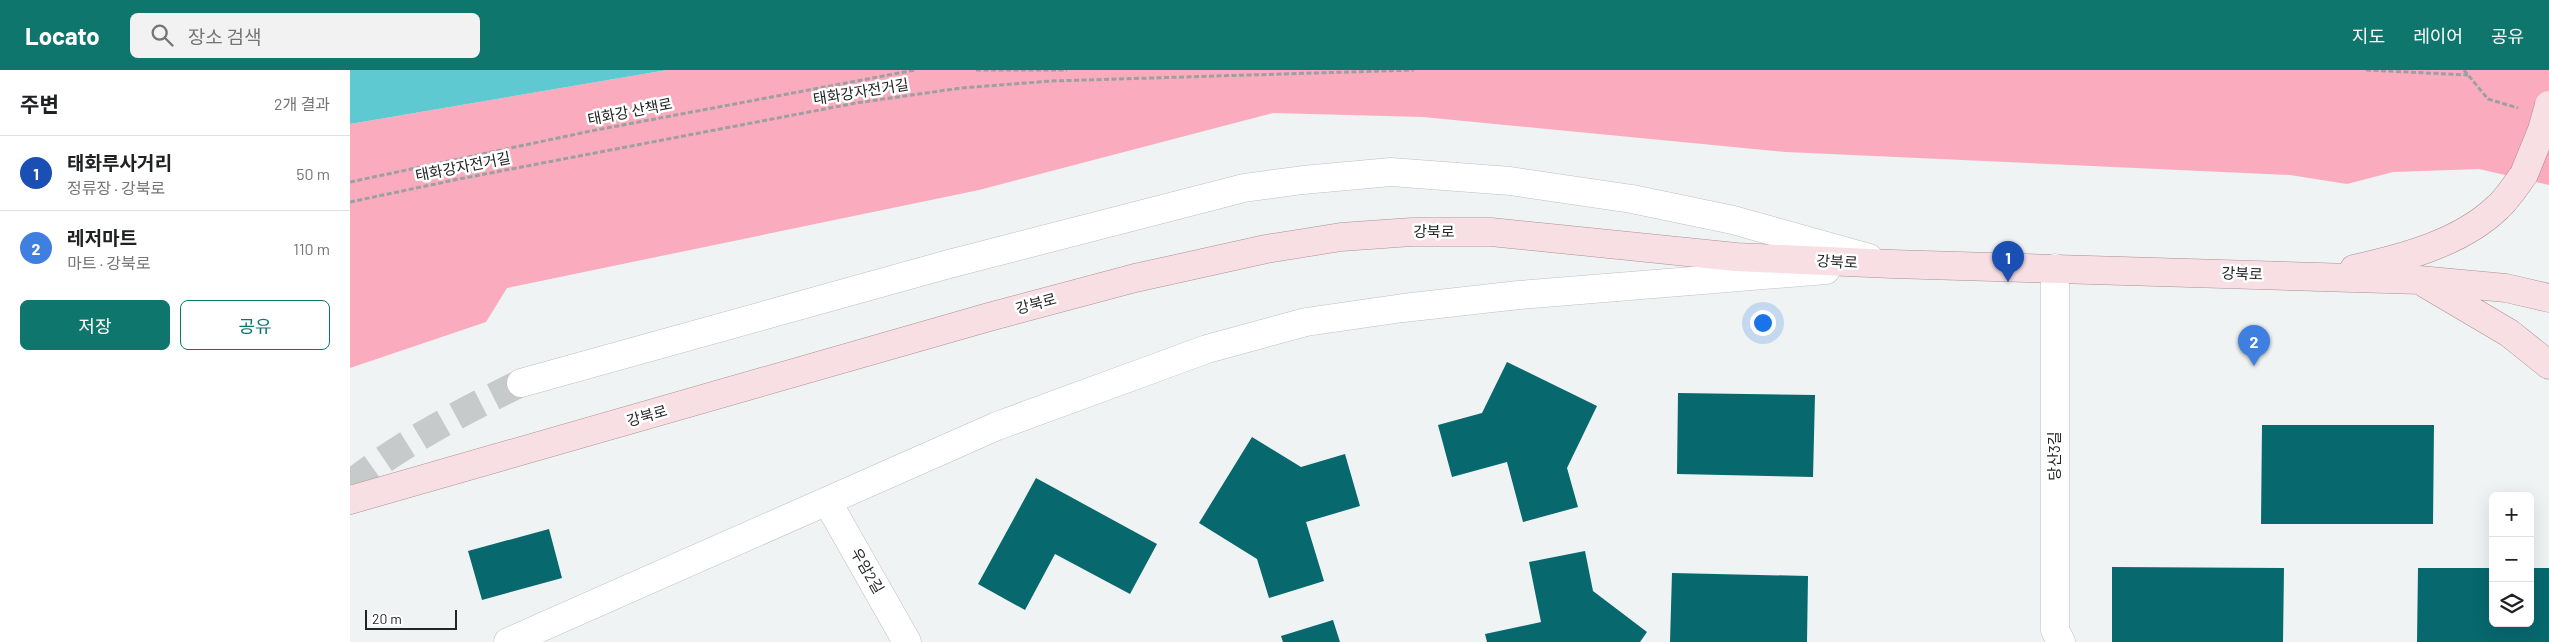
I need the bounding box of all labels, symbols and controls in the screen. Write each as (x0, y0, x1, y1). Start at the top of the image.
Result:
search box (130, 13, 480, 58)
text: Locato (25, 21, 100, 50)
icon: search (148, 21, 176, 49)
text: 장소 검색 (188, 25, 261, 48)
text: 지도 (2352, 25, 2385, 47)
text: 레이어 (2413, 25, 2463, 47)
text: 공유 (2491, 25, 2524, 47)
street label: 태화강자전거길 (812, 75, 910, 107)
text: 주변 (20, 91, 59, 116)
text: 2개 결과 (274, 94, 330, 113)
street label: 태화강 산책로 (586, 94, 674, 128)
street label: 태화강자전거길 (414, 148, 512, 184)
text: 태화루사거리 (67, 151, 172, 174)
text: 1 (33, 164, 39, 183)
text: 50 m (296, 164, 330, 183)
text: 정류장 · 강북로 (67, 178, 165, 197)
street label: 강북로 (1413, 222, 1455, 240)
text: 레저마트 (67, 226, 137, 249)
text: 2 (32, 239, 40, 258)
text: 110 m (293, 239, 330, 258)
pin: 1 (1992, 241, 2024, 282)
street label: 강북로 (1816, 251, 1858, 271)
text: 마트 · 강북로 (67, 253, 150, 272)
street label: 강북로 (2221, 263, 2263, 283)
street label: 강북로 (1013, 289, 1058, 317)
button: 저장 (20, 300, 170, 350)
button: 공유 (180, 300, 330, 350)
your location (1750, 310, 1776, 336)
pin: 2 (2238, 325, 2270, 366)
street label: 강북로 (624, 401, 669, 429)
street label: 당산3길 (2045, 431, 2063, 481)
map controls (2489, 492, 2534, 627)
button: + (2489, 492, 2534, 537)
button: − (2489, 537, 2534, 582)
street label: 우암2길 (848, 545, 888, 596)
button: layers (2489, 582, 2534, 627)
scale bar (365, 607, 458, 630)
text: 20 m (372, 610, 402, 627)

